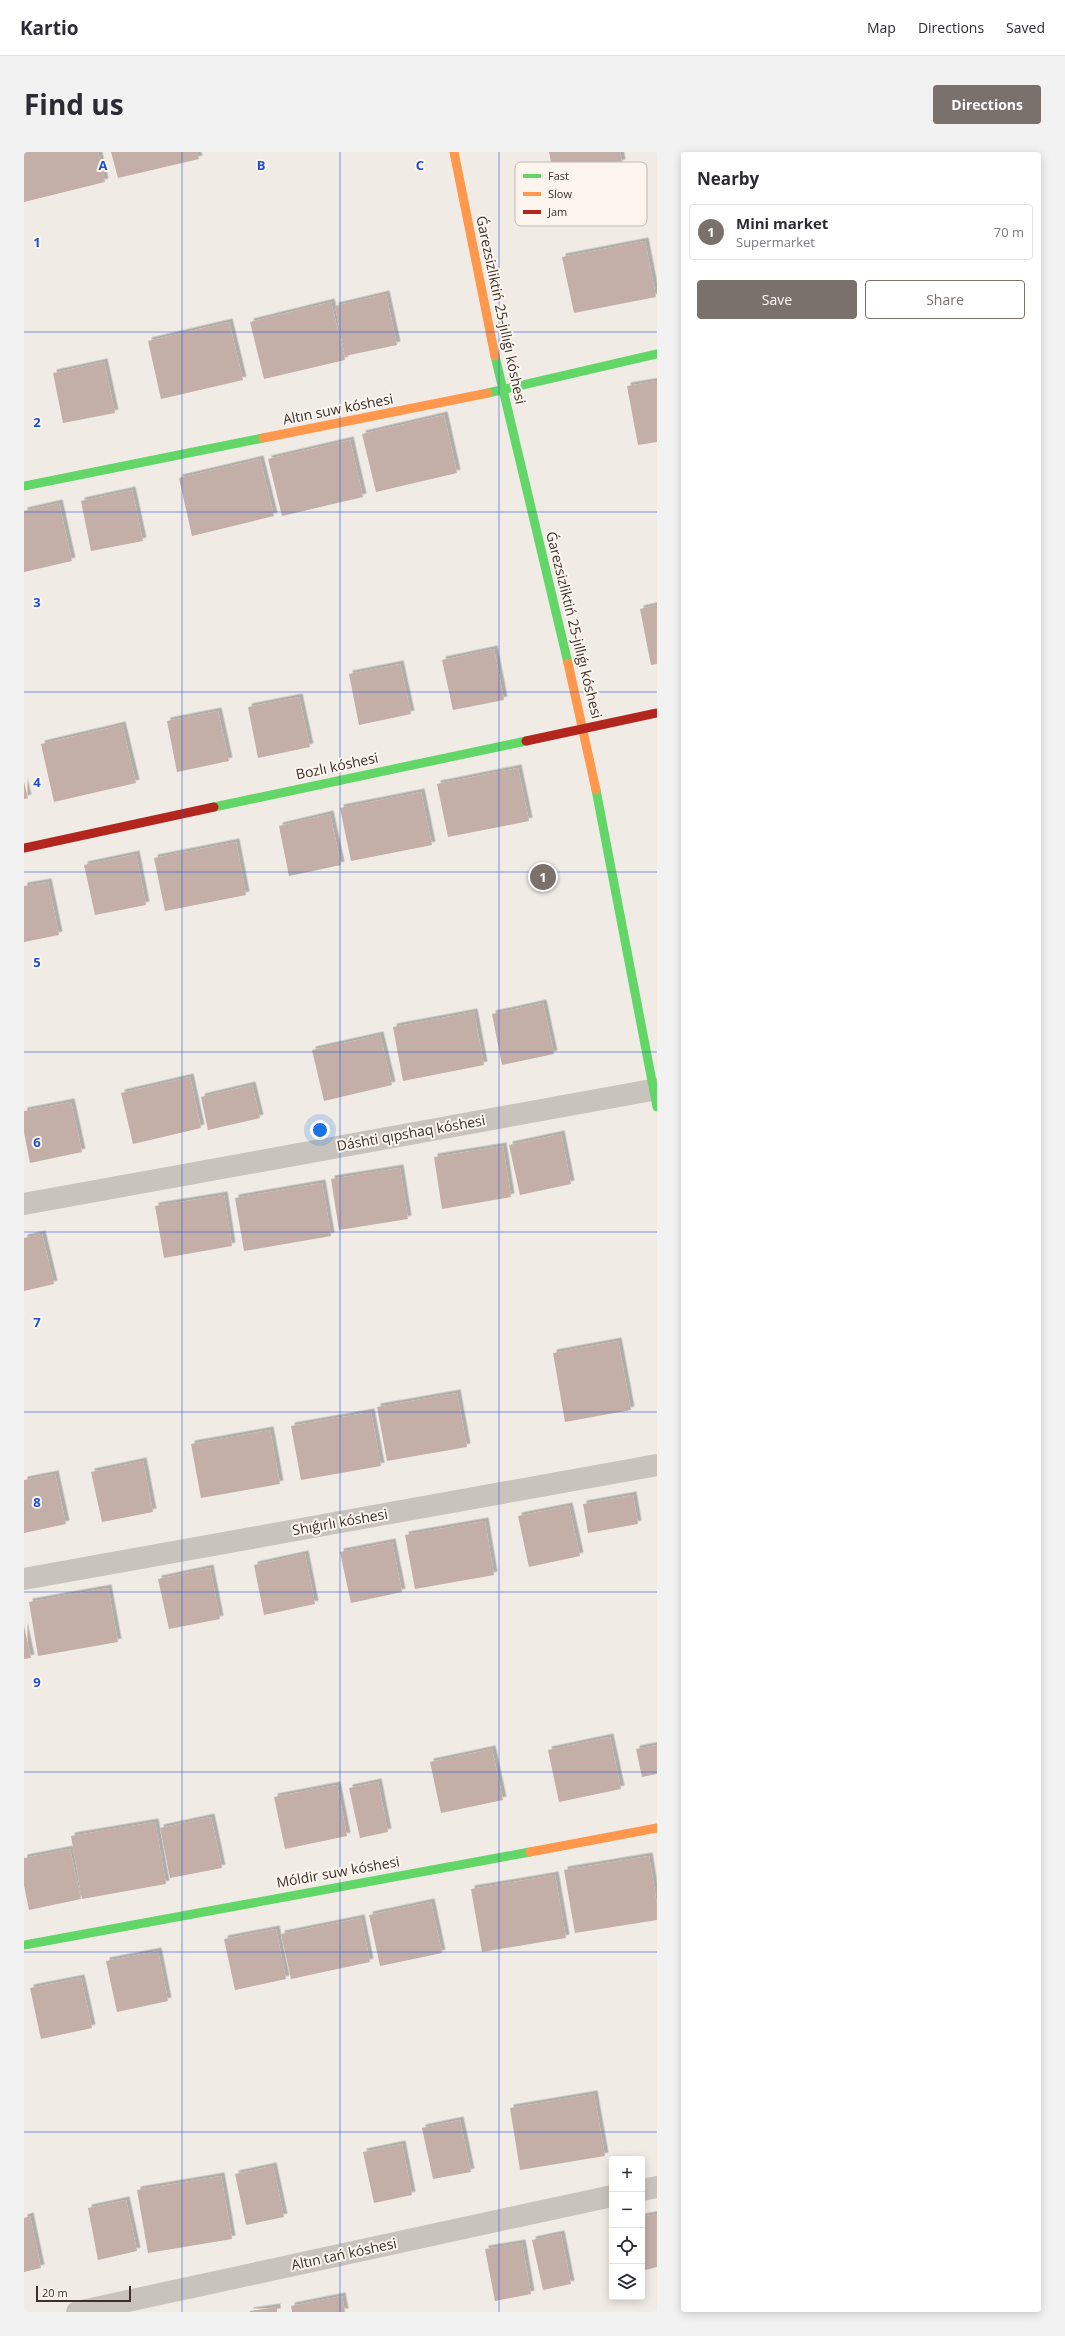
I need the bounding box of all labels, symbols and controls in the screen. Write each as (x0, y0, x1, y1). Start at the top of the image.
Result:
text: Kartio (20, 15, 79, 41)
text: Map (867, 18, 896, 37)
text: Directions (918, 18, 984, 37)
text: Saved (1006, 18, 1045, 37)
text: Find us (24, 85, 124, 123)
button: Directions (933, 85, 1041, 124)
text: A (99, 156, 108, 174)
text: B (257, 156, 266, 174)
text: C (416, 156, 424, 174)
legend (515, 162, 647, 226)
text: Nearby (697, 167, 759, 190)
text: Fast (548, 168, 569, 183)
text: Slow (548, 186, 572, 201)
text: Jam (547, 204, 567, 219)
text: Mini market (736, 213, 828, 233)
street label: Ǵarezsizliktiń 25-jıllıǵı kóshesi (472, 214, 531, 406)
text: 1 (707, 223, 715, 241)
text: 70 m (994, 223, 1024, 241)
text: 1 (33, 233, 41, 251)
text: Supermarket (736, 233, 815, 251)
button: Save (697, 280, 857, 319)
button: Share (865, 280, 1025, 319)
street label: Altın suw kóshesi (281, 388, 395, 429)
text: 2 (33, 413, 41, 431)
street label: Ǵarezsizliktiń 25-jıllıǵı kóshesi (542, 529, 607, 720)
text: 3 (33, 593, 41, 611)
street label: Bozlı kóshesi (294, 748, 380, 784)
text: 4 (33, 773, 41, 791)
pin: 1 (530, 862, 556, 892)
text: 5 (33, 953, 41, 971)
street label: Dáshti qıpshaq kóshesi (335, 1110, 487, 1155)
your location (310, 1120, 330, 1140)
text: 6 (33, 1133, 41, 1151)
text: 7 (33, 1313, 41, 1331)
text: 8 (33, 1493, 41, 1511)
street label: Shıǵırlı kóshesi (291, 1504, 389, 1539)
text: 9 (33, 1673, 41, 1691)
street label: Móldir suw kóshesi (275, 1851, 401, 1892)
map controls (609, 2156, 645, 2300)
button: + (609, 2156, 645, 2192)
button: − (609, 2192, 645, 2228)
button: locate (609, 2228, 645, 2264)
street label: Altın tań kóshesi (289, 2233, 398, 2274)
button: layers (609, 2264, 645, 2300)
scale bar (36, 2284, 131, 2303)
text: 20 m (42, 2285, 68, 2300)

